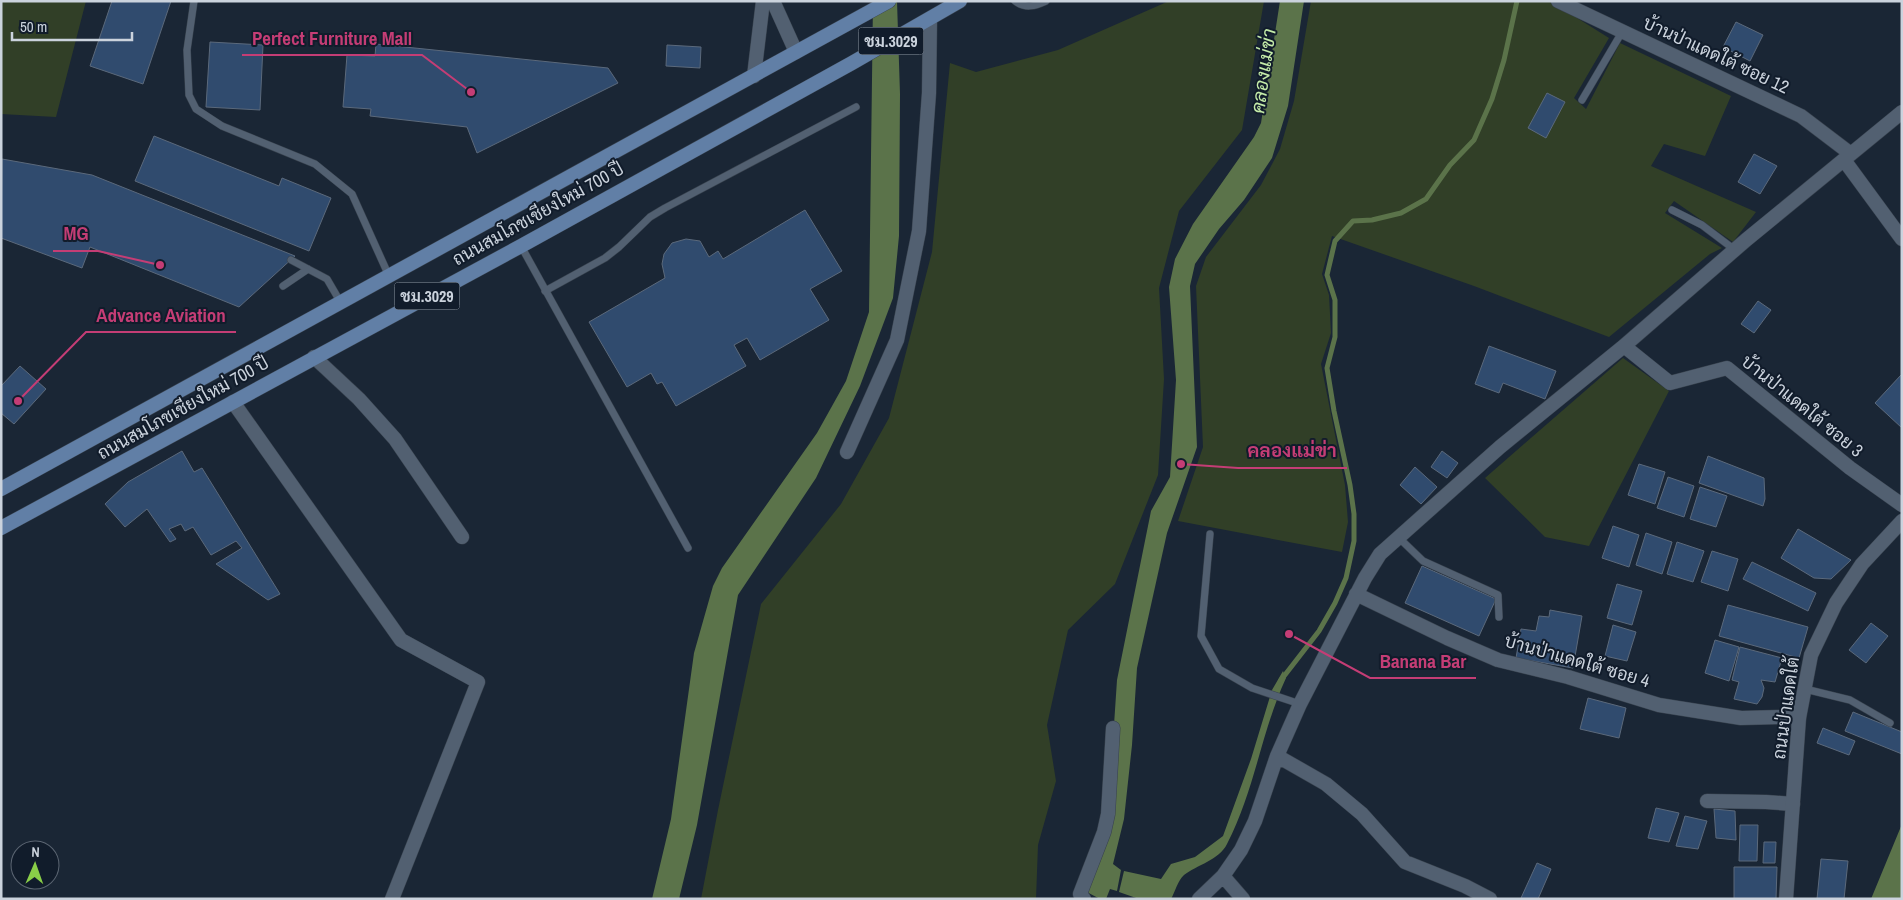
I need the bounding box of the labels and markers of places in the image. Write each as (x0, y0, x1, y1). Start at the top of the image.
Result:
callout: Perfect Furniture Mall (242, 21, 422, 55)
callout: MG (53, 217, 98, 251)
callout: Advance Aviation (86, 298, 236, 332)
callout: คลองแม่ข่า (1238, 434, 1347, 468)
callout: Banana Bar (1370, 644, 1476, 678)

